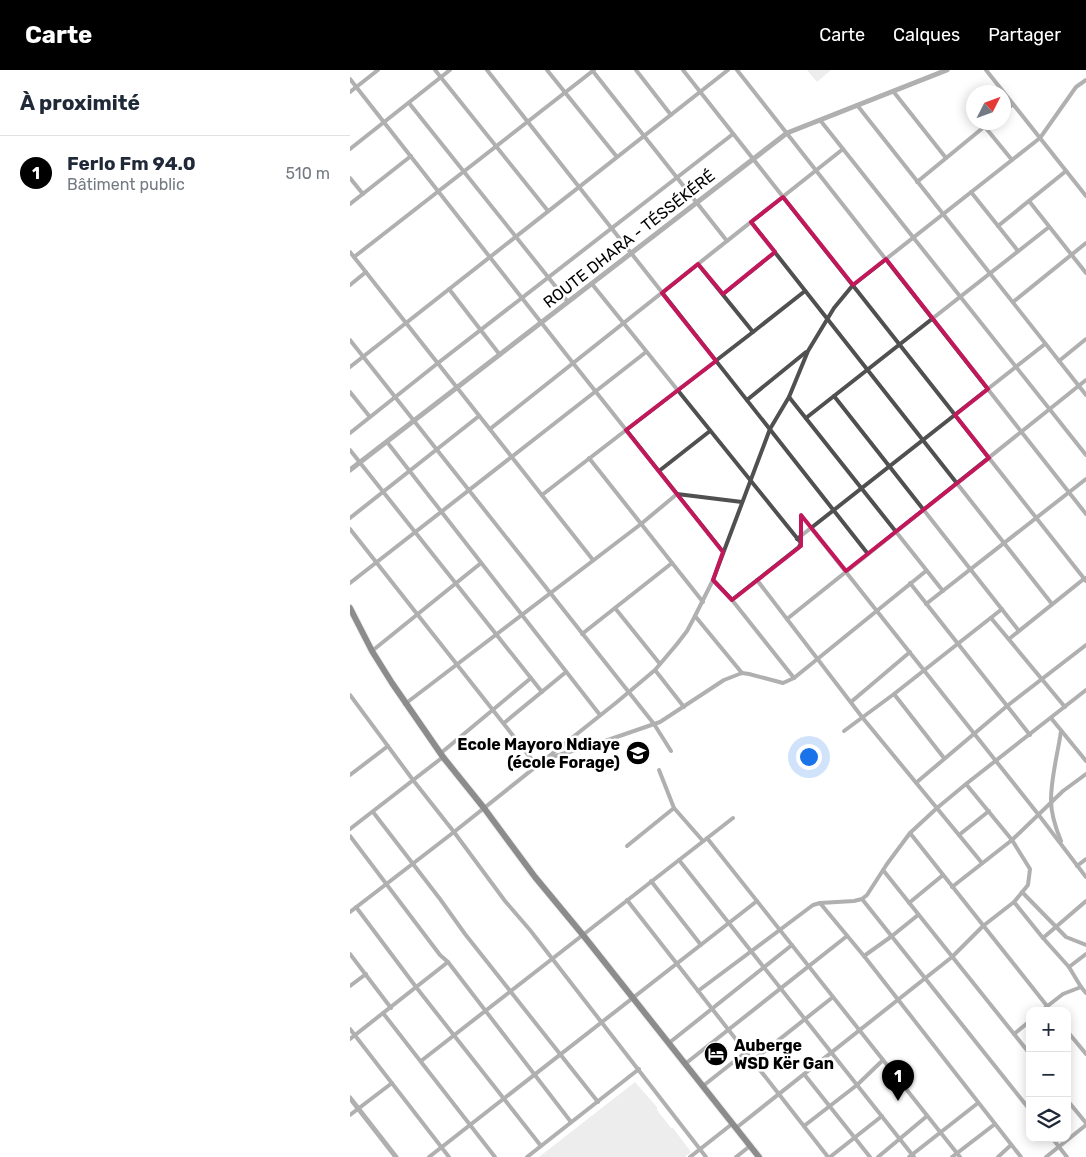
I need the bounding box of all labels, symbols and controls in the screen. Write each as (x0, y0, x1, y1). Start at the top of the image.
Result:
text: Carte (25, 21, 92, 49)
text: Carte (819, 24, 865, 46)
text: Calques (893, 24, 960, 46)
text: Partager (988, 24, 1061, 46)
north arrow (966, 85, 1011, 130)
text: À proximité (20, 90, 140, 115)
text: Ferlo Fm 94.0 (67, 152, 196, 175)
text: 1 (32, 164, 40, 183)
text: 510 m (286, 164, 330, 183)
street label: ROUTE DHARA - TÉSSÉKÉRÉ (539, 166, 719, 312)
text: Bâtiment public (67, 175, 185, 194)
place label: Ecole Mayoro Ndiaye (école Forage) (457, 735, 620, 772)
school or university icon: Ecole Mayoro Ndiaye (école Forage) (625, 740, 651, 766)
your location (796, 744, 822, 770)
map controls (1026, 1007, 1071, 1142)
button: + (1026, 1007, 1071, 1052)
place label: Auberge WSD Kër Gan (734, 1036, 834, 1073)
hotel icon: Auberge WSD Kër Gan (703, 1041, 729, 1067)
button: − (1026, 1052, 1071, 1097)
pin: 1 (882, 1060, 914, 1101)
button: layers (1026, 1097, 1071, 1142)

